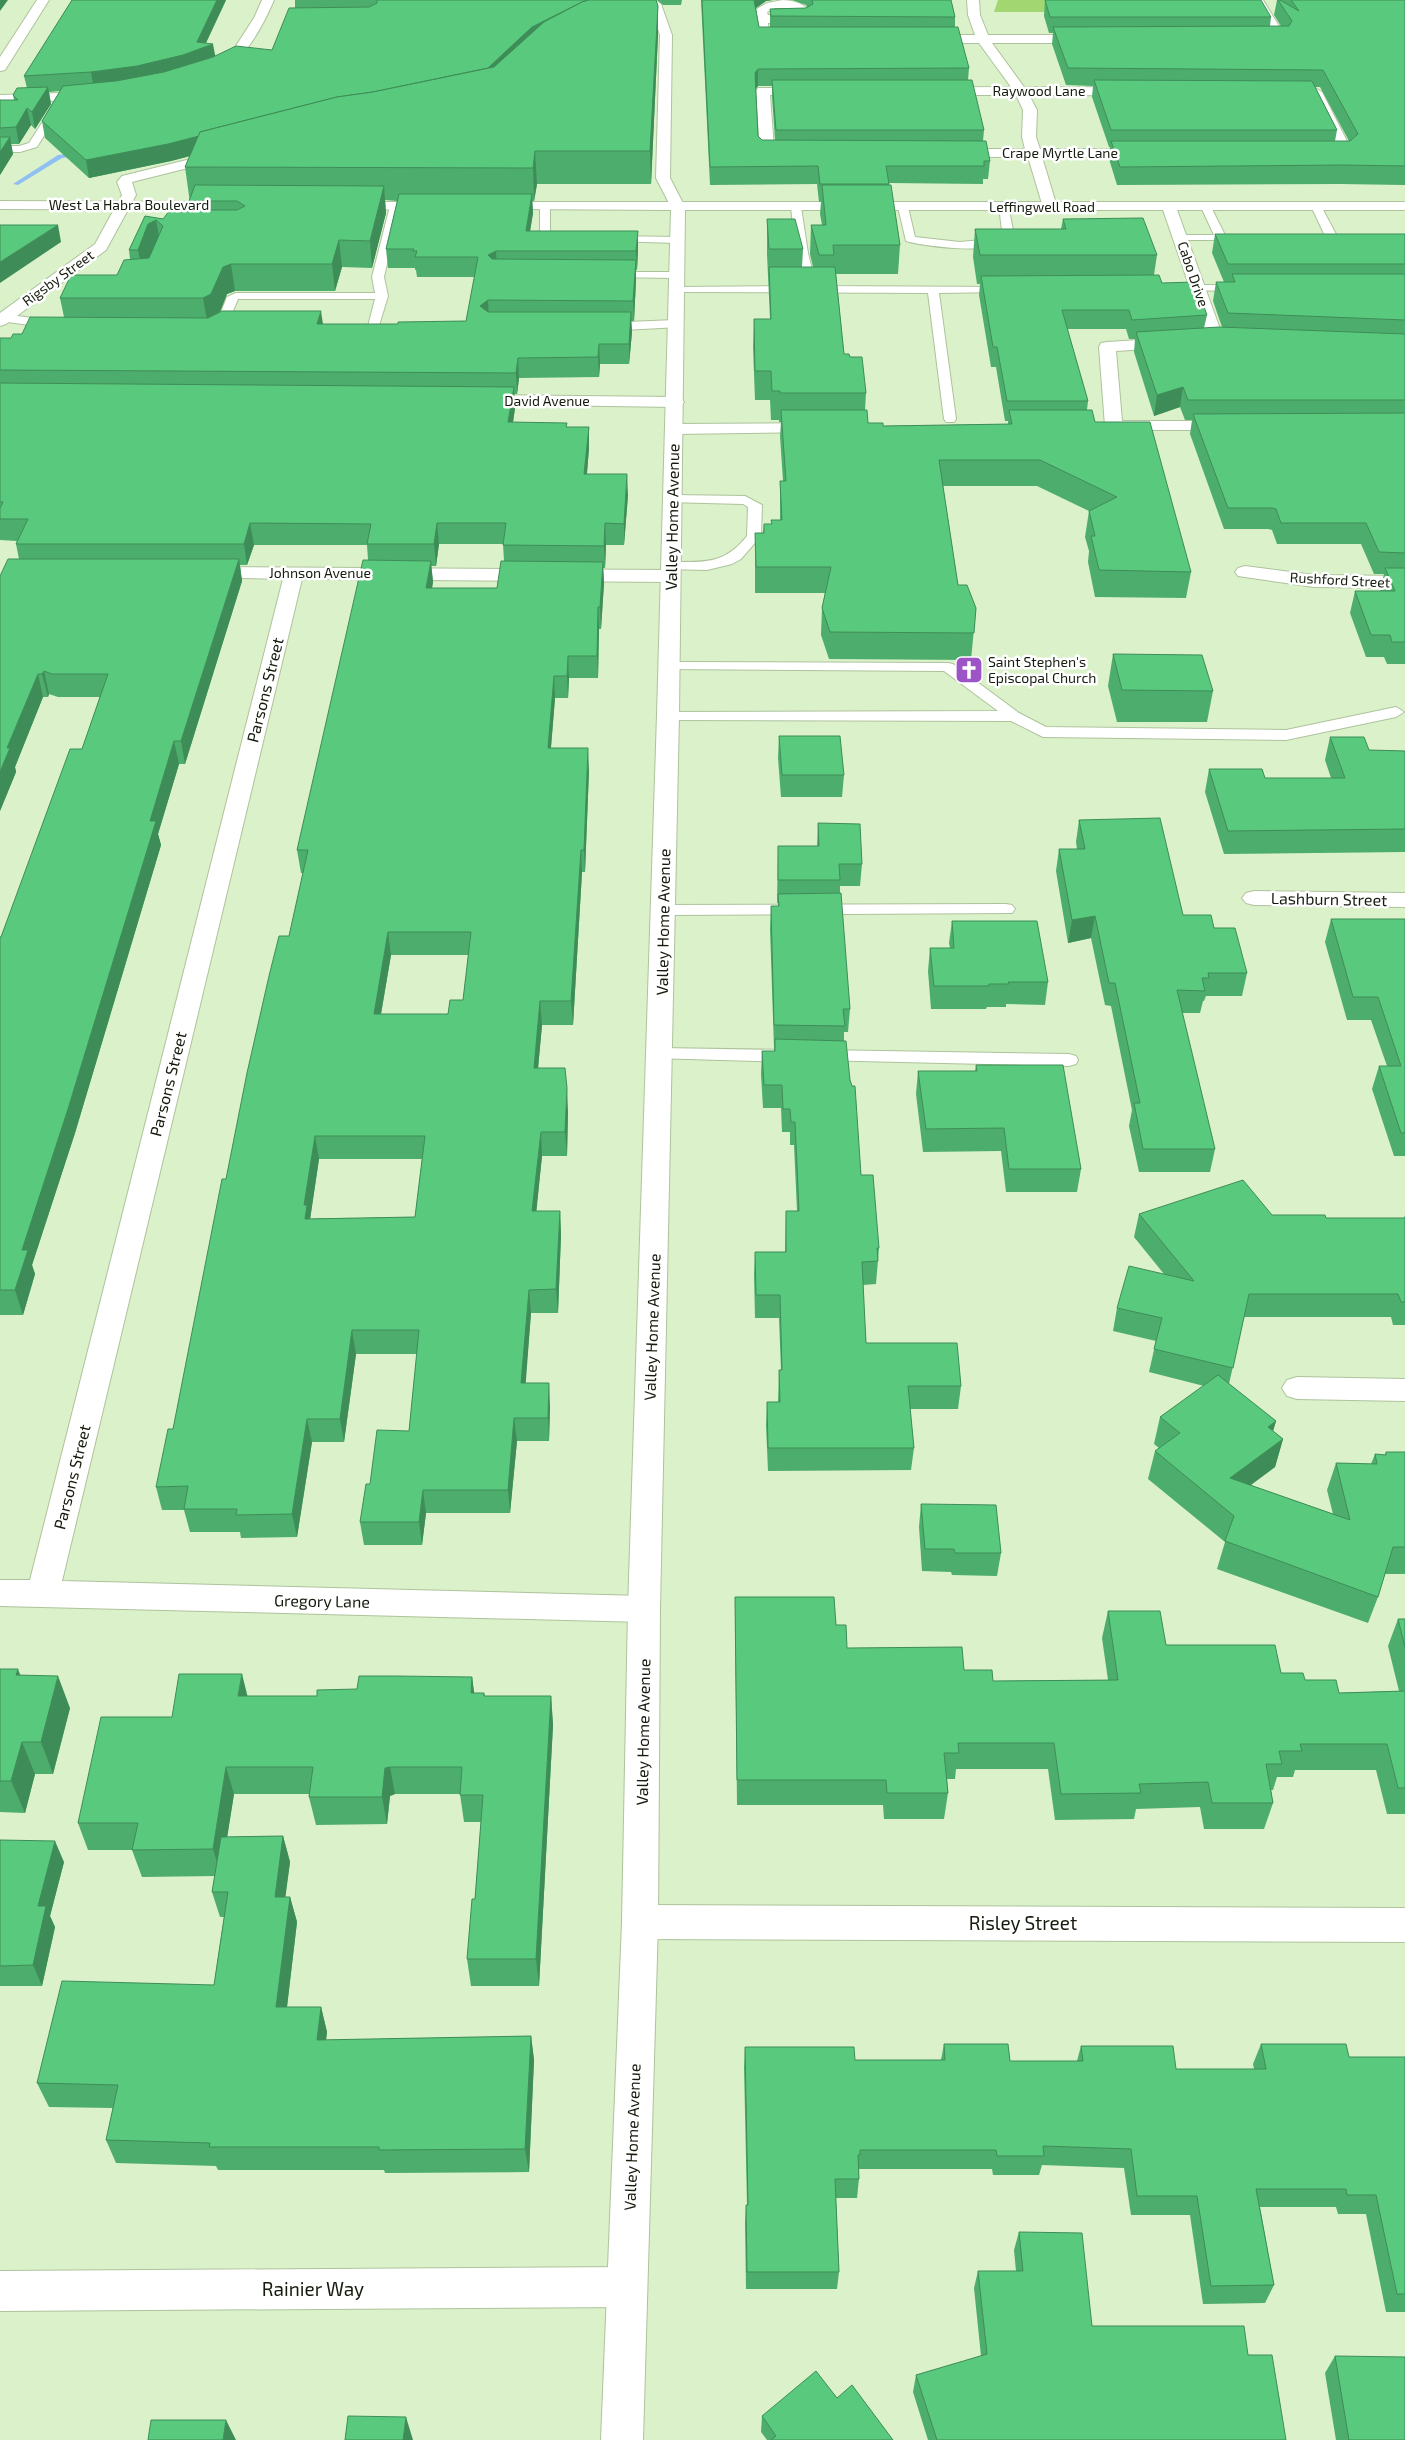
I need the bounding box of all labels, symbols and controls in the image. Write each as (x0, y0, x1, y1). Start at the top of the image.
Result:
street label: Raywood Lane (993, 82, 1085, 99)
street label: Crape Myrtle Lane (1002, 144, 1118, 161)
street label: West La Habra Boulevard (49, 196, 209, 213)
street label: Leffingwell Road (989, 198, 1095, 215)
street label: Cabo Drive (1174, 239, 1213, 309)
street label: Rigsby Street (19, 246, 97, 309)
street label: David Avenue (504, 392, 590, 409)
street label: Valley Home Avenue (661, 443, 682, 591)
street label: Johnson Avenue (269, 564, 371, 581)
street label: Rushford Street (1289, 568, 1391, 591)
street label: Parsons Street (242, 636, 287, 744)
place label: Saint Stephen's Episcopal Church (988, 653, 1096, 686)
church icon: Saint Stephen's Episcopal Church (954, 655, 984, 685)
street label: Valley Home Avenue (652, 848, 673, 996)
street label: Lashburn Street (1271, 888, 1387, 909)
street label: Parsons Street (145, 1030, 190, 1138)
street label: Valley Home Avenue (639, 1253, 664, 1401)
street label: Parsons Street (49, 1423, 94, 1531)
street label: Gregory Lane (274, 1590, 370, 1611)
street label: Valley Home Avenue (632, 1658, 653, 1806)
street label: Risley Street (969, 1911, 1077, 1934)
street label: Valley Home Avenue (619, 2063, 644, 2211)
street label: Rainier Way (262, 2277, 364, 2300)

